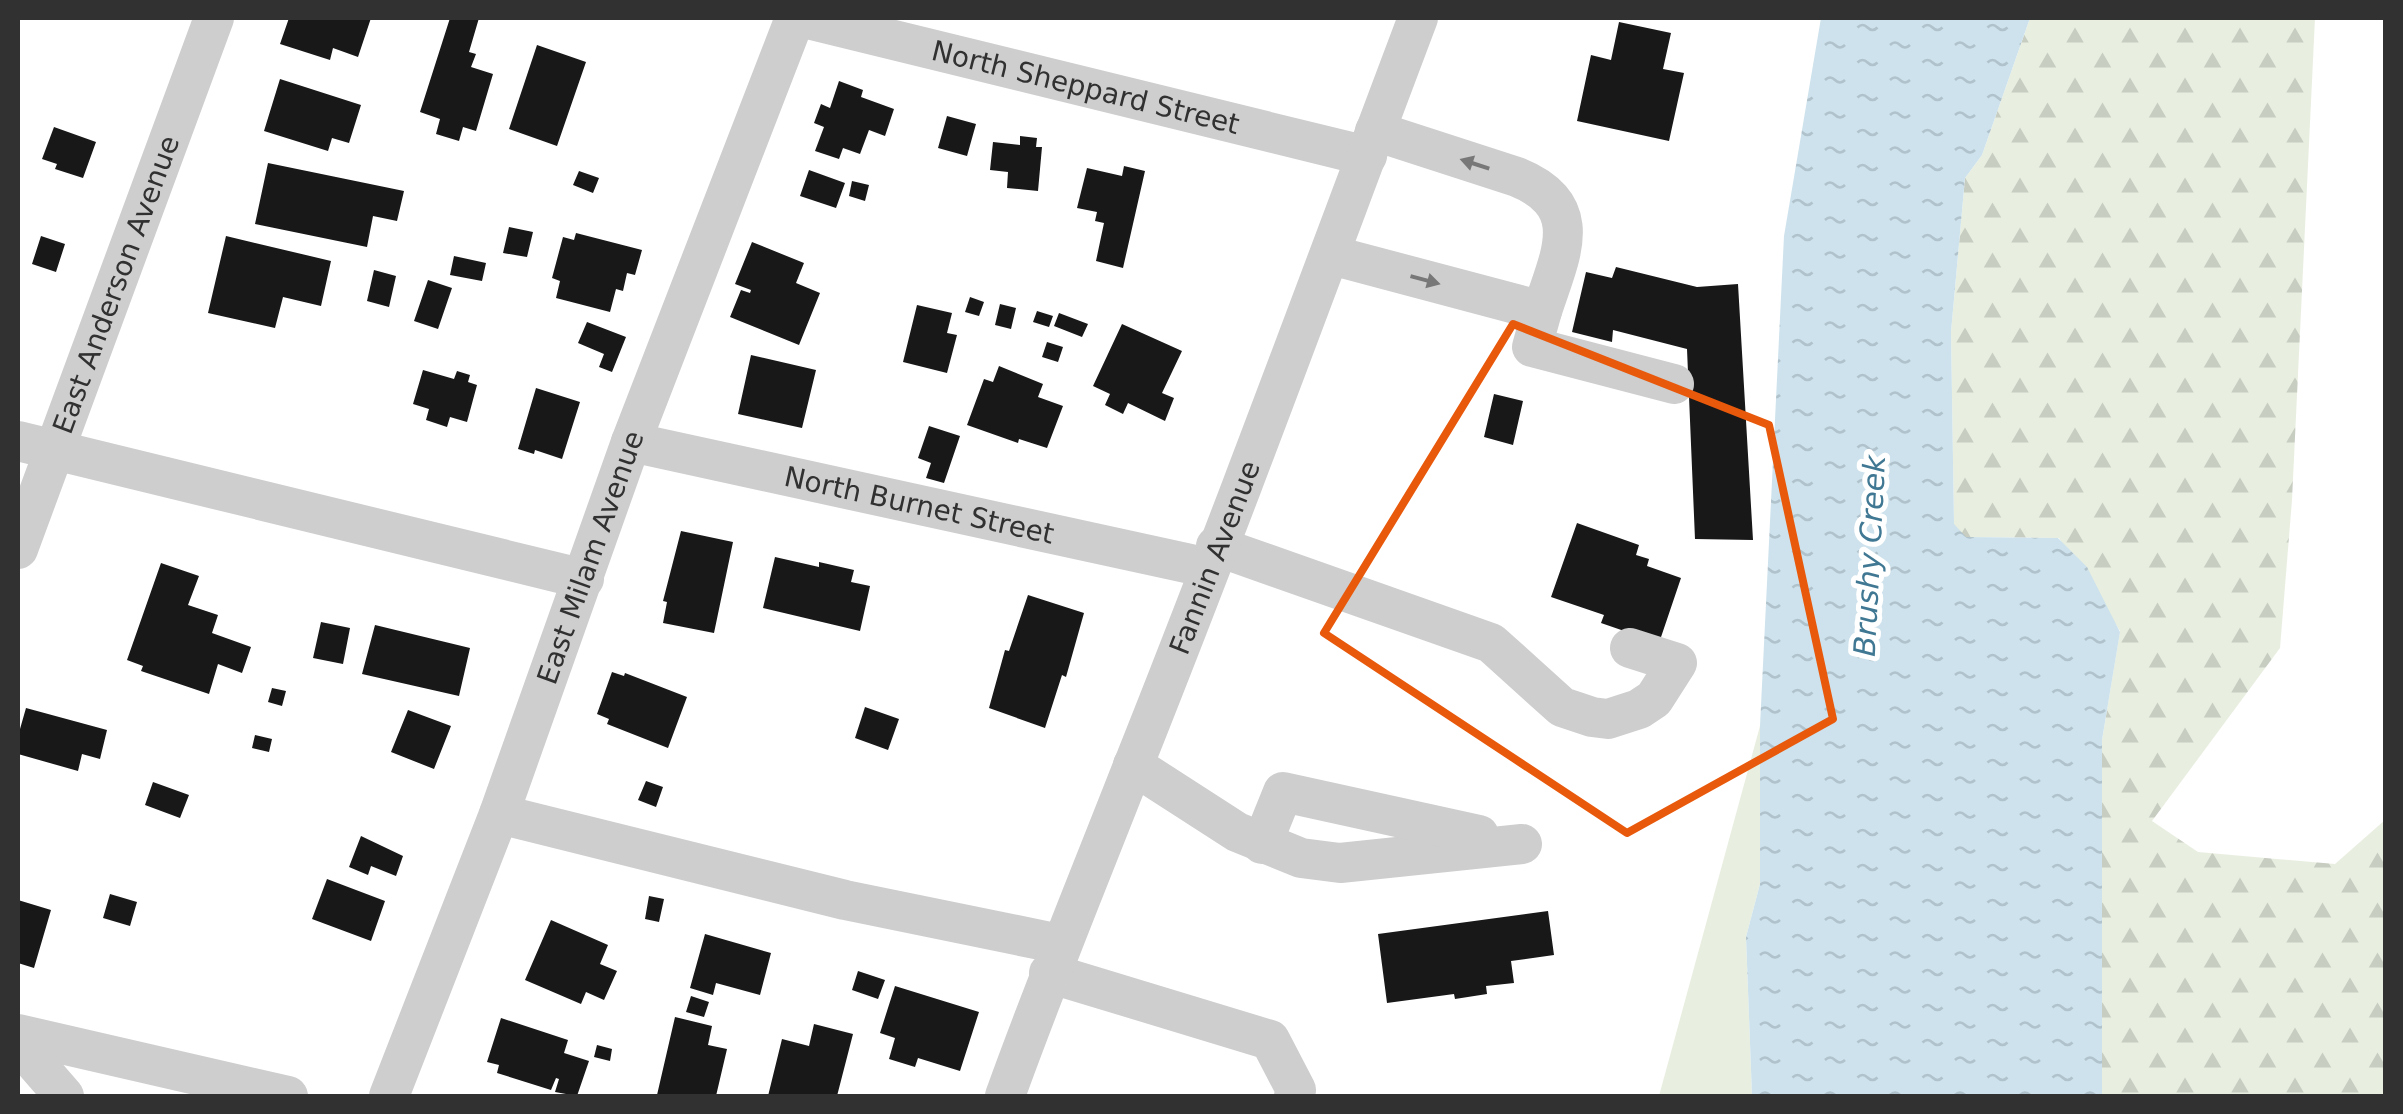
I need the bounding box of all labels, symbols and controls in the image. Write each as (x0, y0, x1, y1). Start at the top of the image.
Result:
street label: North Sheppard Street (928, 34, 1243, 141)
street label: East Anderson Avenue (46, 131, 186, 438)
one-way arrow (1459, 155, 1489, 170)
one-way arrow (1410, 272, 1441, 288)
street label: East Milam Avenue (530, 426, 651, 689)
water label: Brushy Creek (1847, 453, 1892, 657)
street label: Fannin Avenue (1163, 456, 1267, 659)
street label: North Burnet Street (781, 460, 1057, 551)

